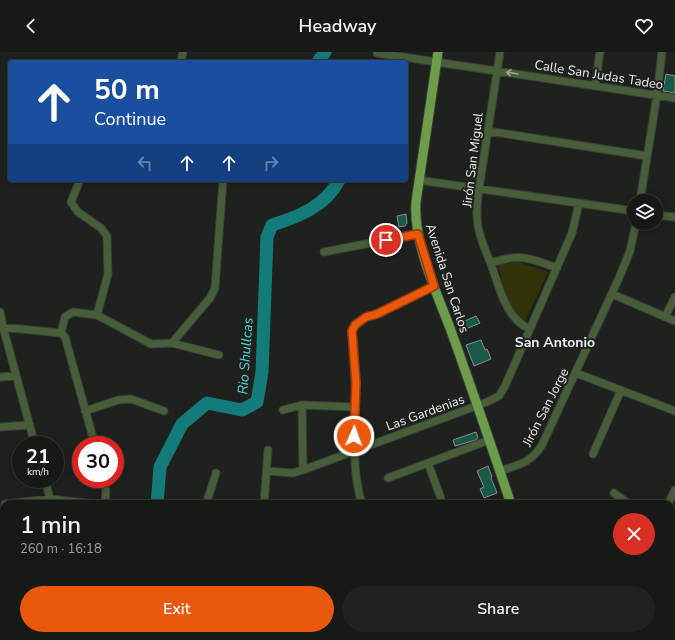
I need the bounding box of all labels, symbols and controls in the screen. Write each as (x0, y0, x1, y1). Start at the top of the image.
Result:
text: Headway (299, 14, 376, 38)
icon: back (20, 15, 42, 37)
icon: heart (633, 15, 655, 37)
street label: Calle San Judas Tadeo (533, 56, 664, 94)
one-way arrow (506, 69, 519, 77)
text: 50 m (94, 71, 160, 109)
icon: ahead (28, 76, 80, 128)
text: Continue (94, 107, 166, 131)
street label: Jirón San Miguel (458, 112, 488, 209)
icon: left (134, 152, 156, 174)
icon: ahead (176, 152, 198, 174)
icon: ahead (218, 152, 240, 174)
icon: right (260, 152, 282, 174)
map controls (627, 194, 663, 230)
button: layers (627, 194, 663, 230)
street label: Avenida San Carlos (421, 221, 473, 335)
pin (369, 223, 403, 257)
icon: arrive (375, 229, 397, 251)
water label: Rio Shullcas (233, 317, 258, 395)
district label: San Antonio (515, 333, 595, 352)
street label: Jirón San Jorge (518, 365, 573, 451)
street label: Las Gardenias (384, 390, 467, 436)
position arrow (333, 415, 375, 457)
speed limit sign: 30 (72, 436, 124, 488)
text: 21 (26, 443, 50, 470)
text: km/h (27, 465, 49, 479)
text: 1 min (20, 509, 81, 541)
button: close (613, 513, 655, 555)
text: 260 m · 16:18 (20, 540, 102, 558)
button: Exit (20, 586, 334, 632)
button: Share (342, 586, 655, 632)

